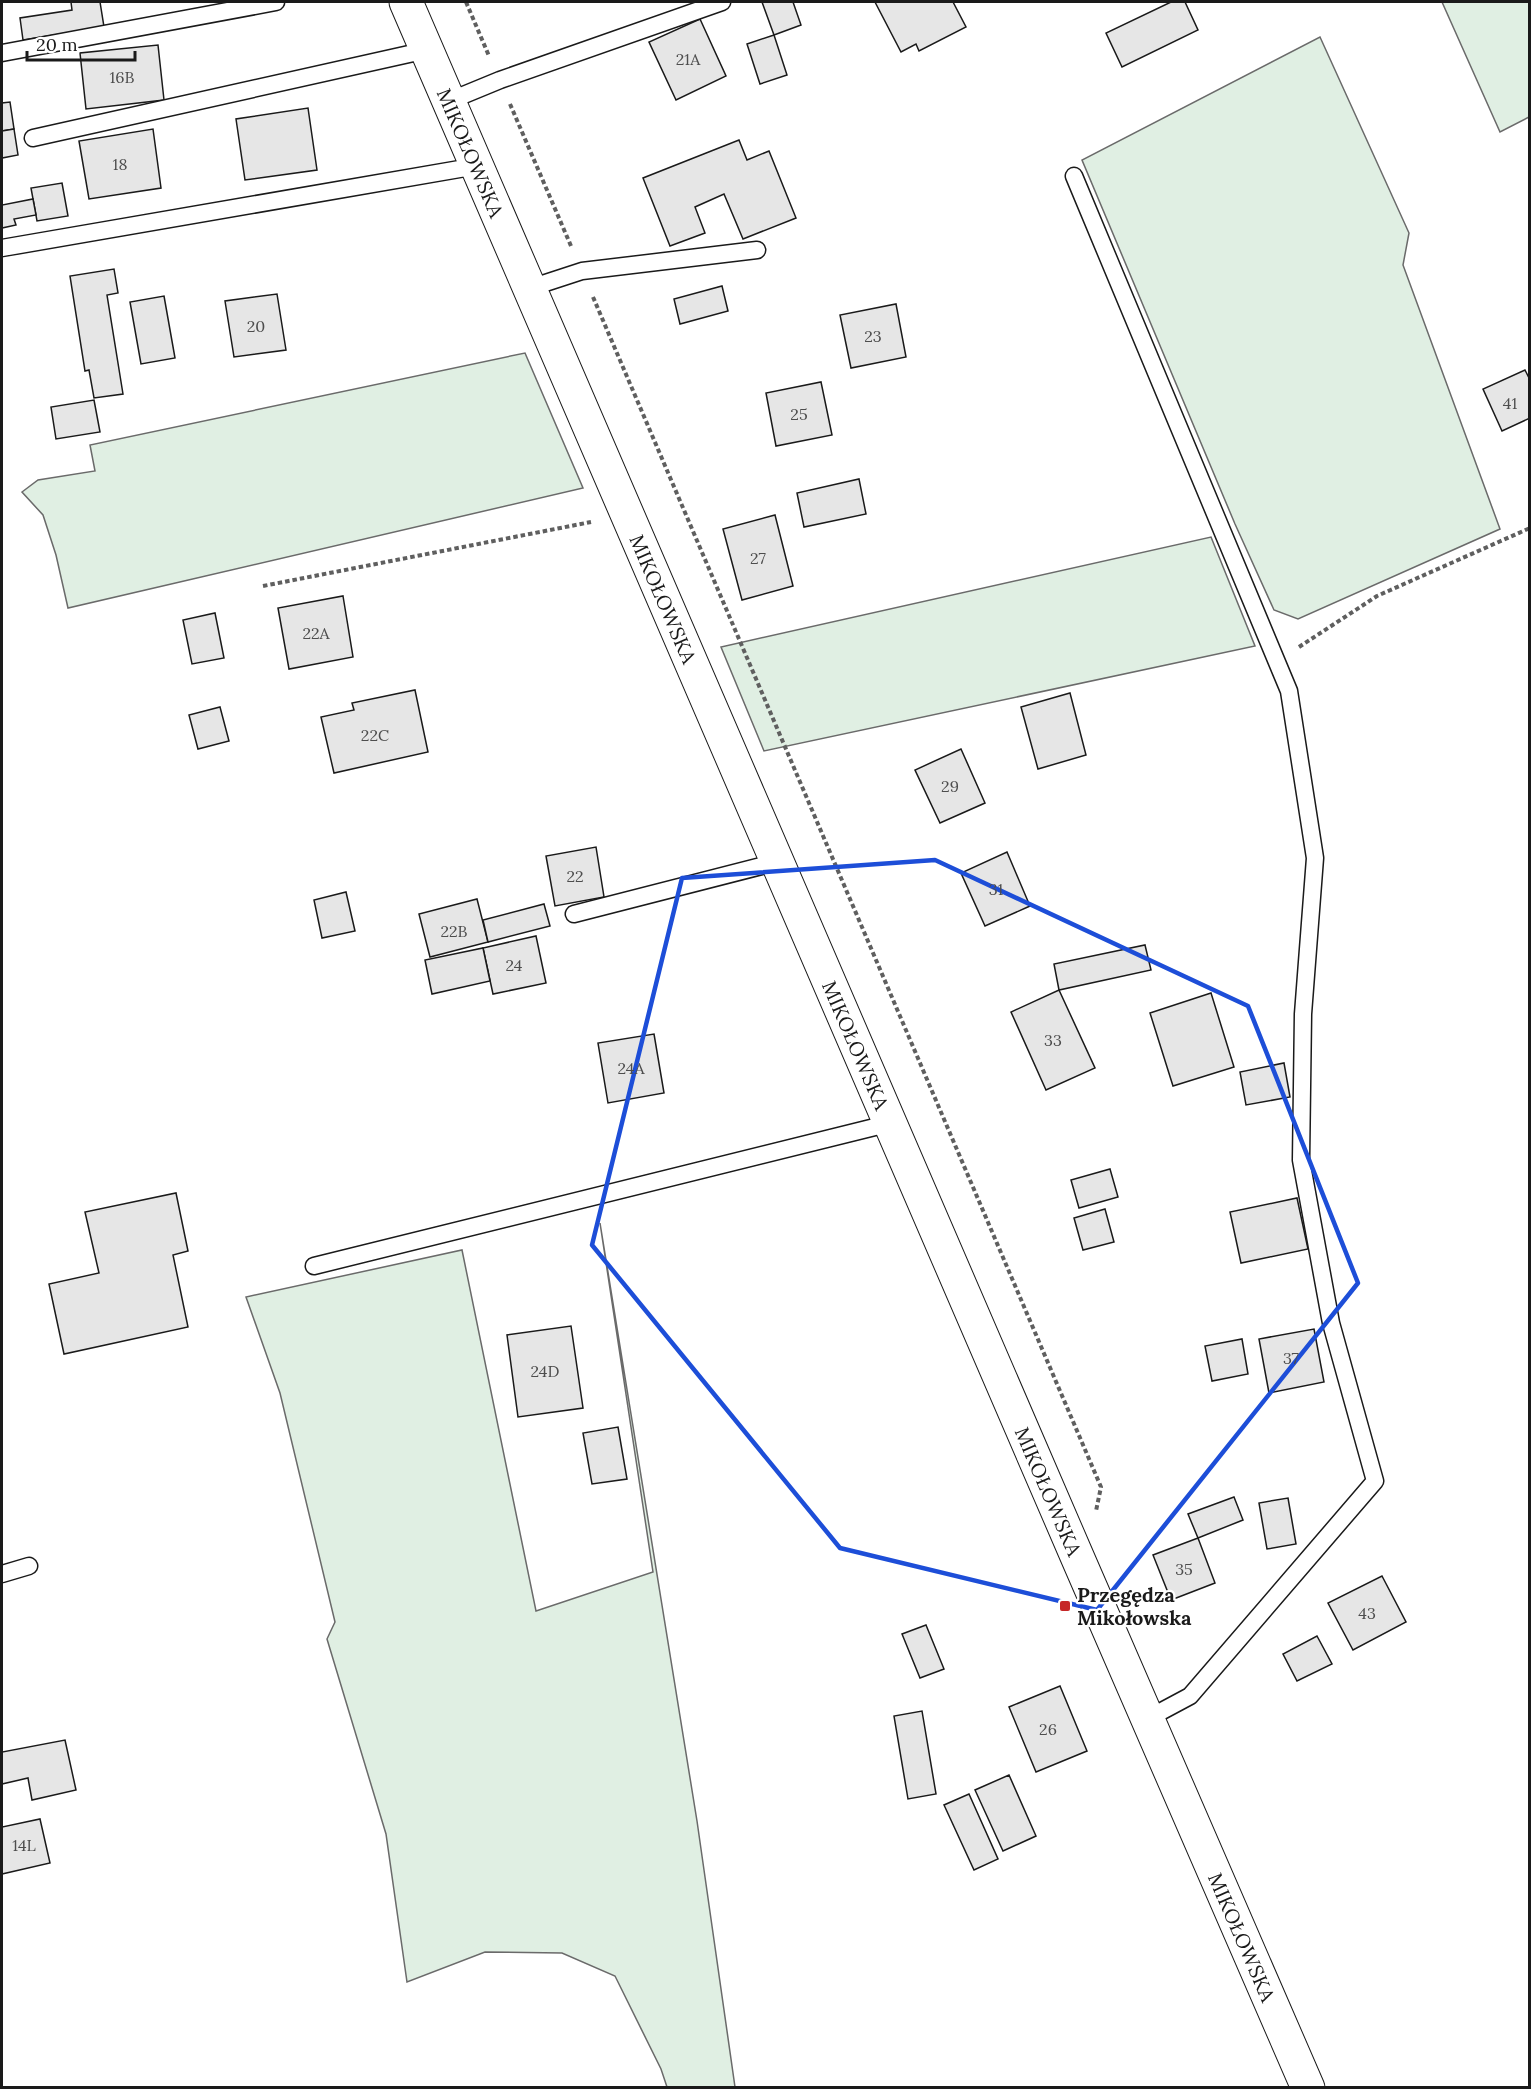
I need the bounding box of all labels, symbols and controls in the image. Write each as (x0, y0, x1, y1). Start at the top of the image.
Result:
scale bar (27, 24, 135, 62)
text: 20 m (36, 33, 78, 56)
house number: 21A (676, 49, 701, 69)
house number: 16B (109, 67, 135, 87)
street label: MIKOŁOWSKA (432, 84, 510, 221)
house number: 18 (113, 154, 127, 174)
house number: 20 (247, 316, 265, 336)
house number: 23 (864, 326, 882, 346)
house number: 41 (1503, 393, 1517, 413)
house number: 25 (790, 404, 808, 424)
street label: MIKOŁOWSKA (625, 530, 703, 668)
house number: 27 (750, 548, 767, 568)
house number: 22A (302, 623, 331, 643)
house number: 22C (361, 725, 389, 745)
house number: 29 (941, 776, 959, 796)
house number: 22 (566, 866, 584, 886)
house number: 31 (989, 879, 1004, 899)
house number: 22B (440, 921, 468, 941)
house number: 24 (506, 955, 523, 975)
street label: MIKOŁOWSKA (817, 977, 895, 1114)
house number: 33 (1044, 1030, 1062, 1050)
house number: 24A (618, 1058, 645, 1078)
house number: 37 (1283, 1348, 1300, 1368)
house number: 24D (531, 1361, 559, 1381)
street label: MIKOŁOWSKA (1010, 1423, 1088, 1560)
house number: 35 (1175, 1559, 1193, 1579)
place label: Przegędza Mikołowska (1077, 1582, 1192, 1630)
marker: Przegędza Mikołowska (1058, 1599, 1072, 1613)
house number: 43 (1358, 1603, 1376, 1623)
house number: 26 (1039, 1719, 1057, 1739)
house number: 14L (12, 1835, 36, 1855)
street label: MIKOŁOWSKA (1203, 1869, 1282, 2006)

